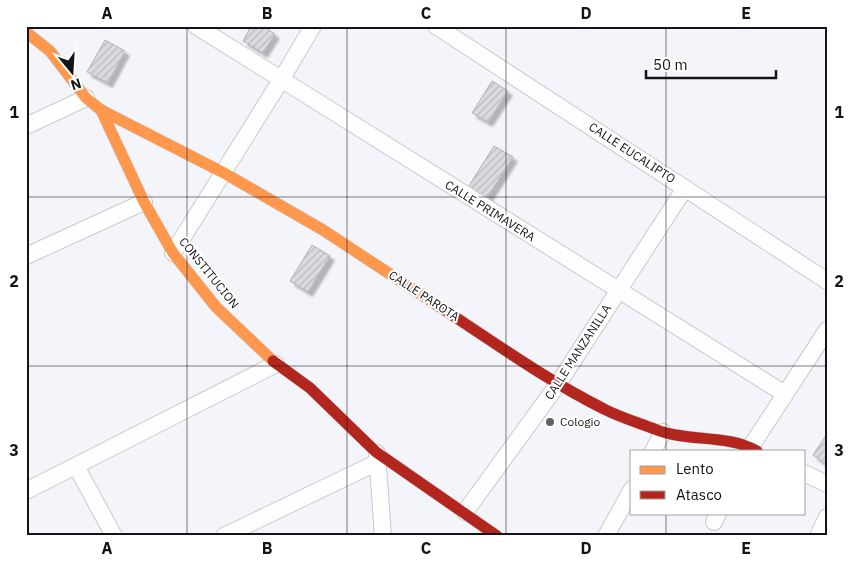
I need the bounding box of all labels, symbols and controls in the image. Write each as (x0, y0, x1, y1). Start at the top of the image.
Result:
text: A (102, 3, 113, 23)
text: B (262, 3, 273, 23)
text: C (421, 3, 431, 23)
text: D (580, 3, 592, 23)
text: E (741, 3, 751, 23)
north arrow (48, 48, 98, 98)
scale bar (646, 48, 776, 80)
text: 50 m (653, 55, 688, 74)
text: N (68, 74, 84, 94)
text: 1 (9, 102, 19, 122)
text: 1 (834, 102, 844, 122)
street label: CALLE EUCALIPTO (586, 119, 678, 186)
street label: CALLE PRIMAVERA (442, 177, 538, 244)
street label: CONSTITUCION (176, 234, 243, 311)
street label: CALLE PAROTA (386, 267, 463, 324)
text: 2 (9, 271, 19, 291)
text: 2 (834, 271, 844, 291)
street label: CALLE MANZANILLA (541, 301, 614, 402)
place label: Cologio (560, 414, 600, 429)
marker: Cologio (544, 416, 556, 428)
text: 3 (9, 440, 19, 460)
text: 3 (834, 440, 844, 460)
legend (630, 450, 806, 514)
text: Lento (676, 459, 714, 478)
text: Atasco (676, 485, 722, 504)
text: A (102, 538, 113, 558)
text: B (262, 538, 273, 558)
text: C (421, 538, 431, 558)
text: D (580, 538, 592, 558)
text: E (741, 538, 751, 558)

